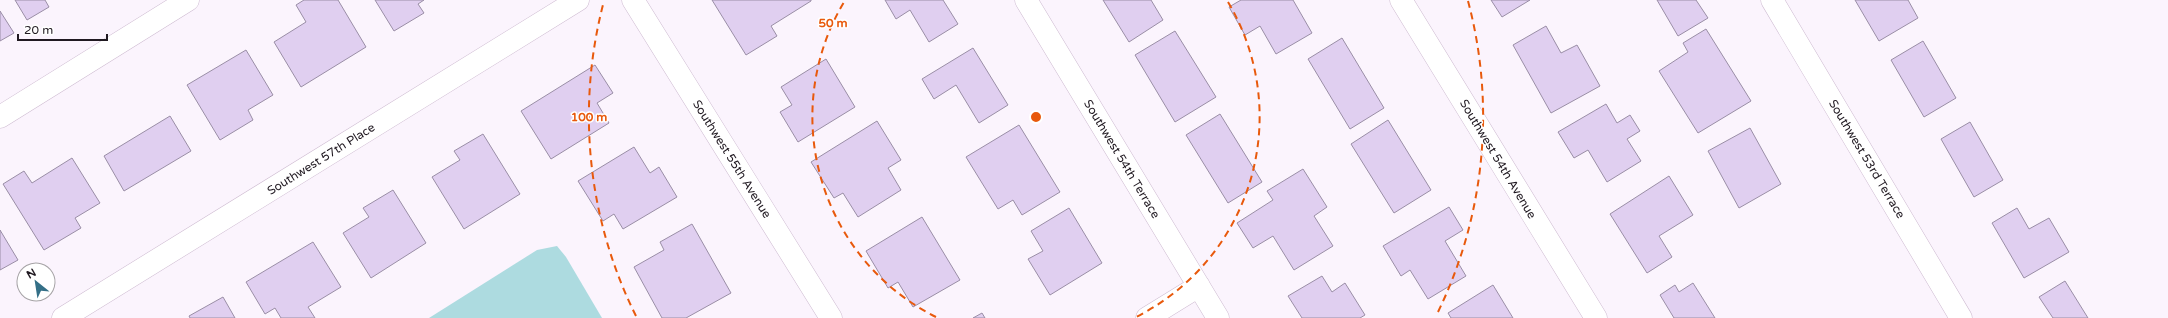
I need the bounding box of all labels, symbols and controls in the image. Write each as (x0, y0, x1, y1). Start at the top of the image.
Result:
scale bar (18, 16, 107, 42)
text: 50 m (818, 16, 848, 30)
text: 20 m (24, 23, 53, 37)
street label: Southwest 55th Avenue (690, 97, 774, 221)
street label: Southwest 54th Terrace (1081, 97, 1163, 221)
street label: Southwest 54th Avenue (1457, 97, 1539, 221)
street label: Southwest 53rd Terrace (1826, 97, 1908, 221)
text: 100 m (571, 110, 607, 124)
centre of rings (1029, 110, 1043, 124)
street label: Southwest 57th Place (265, 120, 378, 198)
north arrow (16, 262, 56, 302)
text: N (24, 266, 38, 282)

